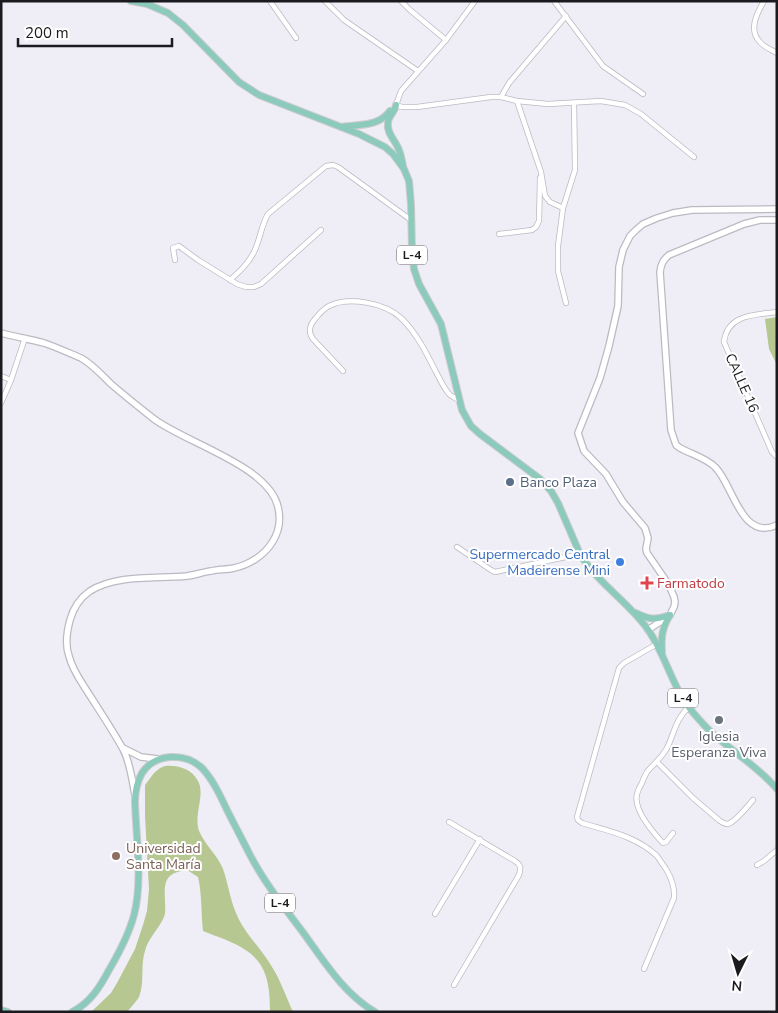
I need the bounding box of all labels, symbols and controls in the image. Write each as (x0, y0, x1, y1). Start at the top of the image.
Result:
scale bar (18, 15, 171, 47)
text: 200 m (25, 23, 69, 43)
road number: L-4 (397, 246, 427, 264)
street label: CALLE 16 (720, 350, 764, 416)
place label: Banco Plaza (520, 473, 597, 492)
marker: Banco Plaza (504, 476, 516, 488)
place label: Supermercado Central Madeirense Mini (469, 545, 611, 580)
marker: Supermercado Central Madeirense Mini (614, 556, 626, 568)
place label: Farmatodo (657, 574, 725, 593)
marker: Farmatodo (641, 577, 653, 589)
road number: L-4 (668, 688, 698, 708)
marker: Iglesia Esperanza Viva (713, 714, 725, 726)
place label: Iglesia Esperanza Viva (671, 727, 767, 762)
place label: Universidad Santa María (126, 839, 201, 874)
marker: Universidad Santa María (110, 850, 122, 862)
road number: L-4 (265, 894, 295, 912)
north arrow (713, 948, 763, 998)
text: N (731, 976, 743, 995)

